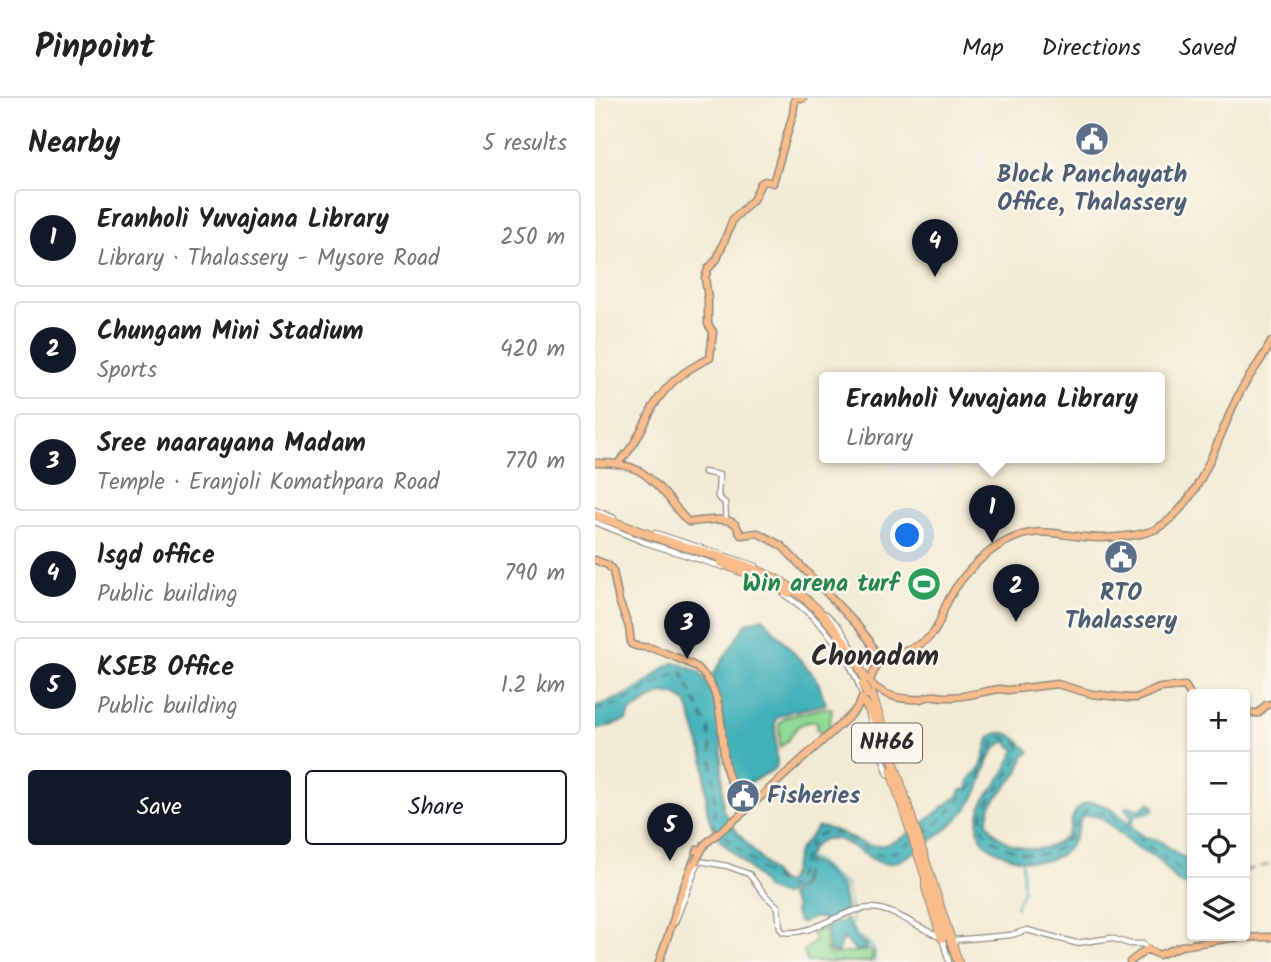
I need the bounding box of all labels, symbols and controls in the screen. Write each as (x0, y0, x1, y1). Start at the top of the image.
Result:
text: Pinpoint (35, 22, 155, 75)
text: Map (962, 29, 1004, 68)
text: Directions (1042, 29, 1141, 68)
text: Saved (1179, 29, 1236, 68)
text: Nearby (28, 120, 120, 168)
public building icon: Block Panchayath Office, Thalassery (1073, 120, 1111, 158)
text: 5 results (482, 126, 567, 162)
place label: Block Panchayath Office, Thalassery (997, 156, 1187, 223)
text: Eranholi Yuvajana Library (97, 199, 389, 241)
pin: 4 (912, 219, 958, 277)
text: 1 (50, 220, 56, 256)
text: 250 m (500, 220, 565, 256)
text: Library · Thalassery - Mysore Road (97, 241, 439, 277)
text: Chungam Mini Stadium (97, 311, 363, 353)
text: 2 (46, 332, 60, 368)
text: 420 m (500, 332, 565, 368)
text: Sports (97, 353, 157, 389)
popup (819, 372, 1165, 463)
text: Eranholi Yuvajana Library (846, 379, 1138, 421)
text: Library (846, 421, 913, 457)
text: Sree naarayana Madam (97, 423, 366, 465)
text: 3 (47, 444, 59, 480)
text: 770 m (505, 444, 565, 480)
text: Temple · Eranjoli Komathpara Road (97, 465, 439, 501)
pin: 1 (969, 485, 1015, 543)
your location (890, 518, 924, 552)
text: lsgd office (97, 535, 215, 577)
public building icon: RTO Thalassery (1102, 538, 1140, 576)
text: 4 (47, 556, 59, 592)
text: 790 m (504, 556, 565, 592)
pin: 2 (993, 564, 1039, 622)
place label: Win arena turf (742, 565, 902, 604)
sports icon: Win arena turf (905, 565, 943, 603)
place label: RTO Thalassery (1065, 574, 1178, 641)
text: Public building (97, 577, 238, 613)
pin: 3 (664, 601, 710, 659)
district label: Chonadam (811, 635, 939, 680)
text: KSEB Office (97, 647, 234, 689)
text: 5 (47, 668, 59, 704)
text: 1.2 km (501, 668, 565, 704)
text: Public building (97, 689, 238, 725)
map controls (1187, 689, 1250, 941)
button: + (1187, 689, 1250, 752)
road number: NH66 (852, 723, 922, 762)
button: − (1187, 752, 1250, 815)
button: Save (28, 770, 291, 845)
button: Share (305, 770, 567, 845)
public building icon: Fisheries (724, 777, 762, 815)
place label: Fisheries (767, 777, 861, 816)
pin: 5 (647, 803, 693, 861)
button: locate (1187, 815, 1250, 878)
button: layers (1187, 878, 1250, 941)

